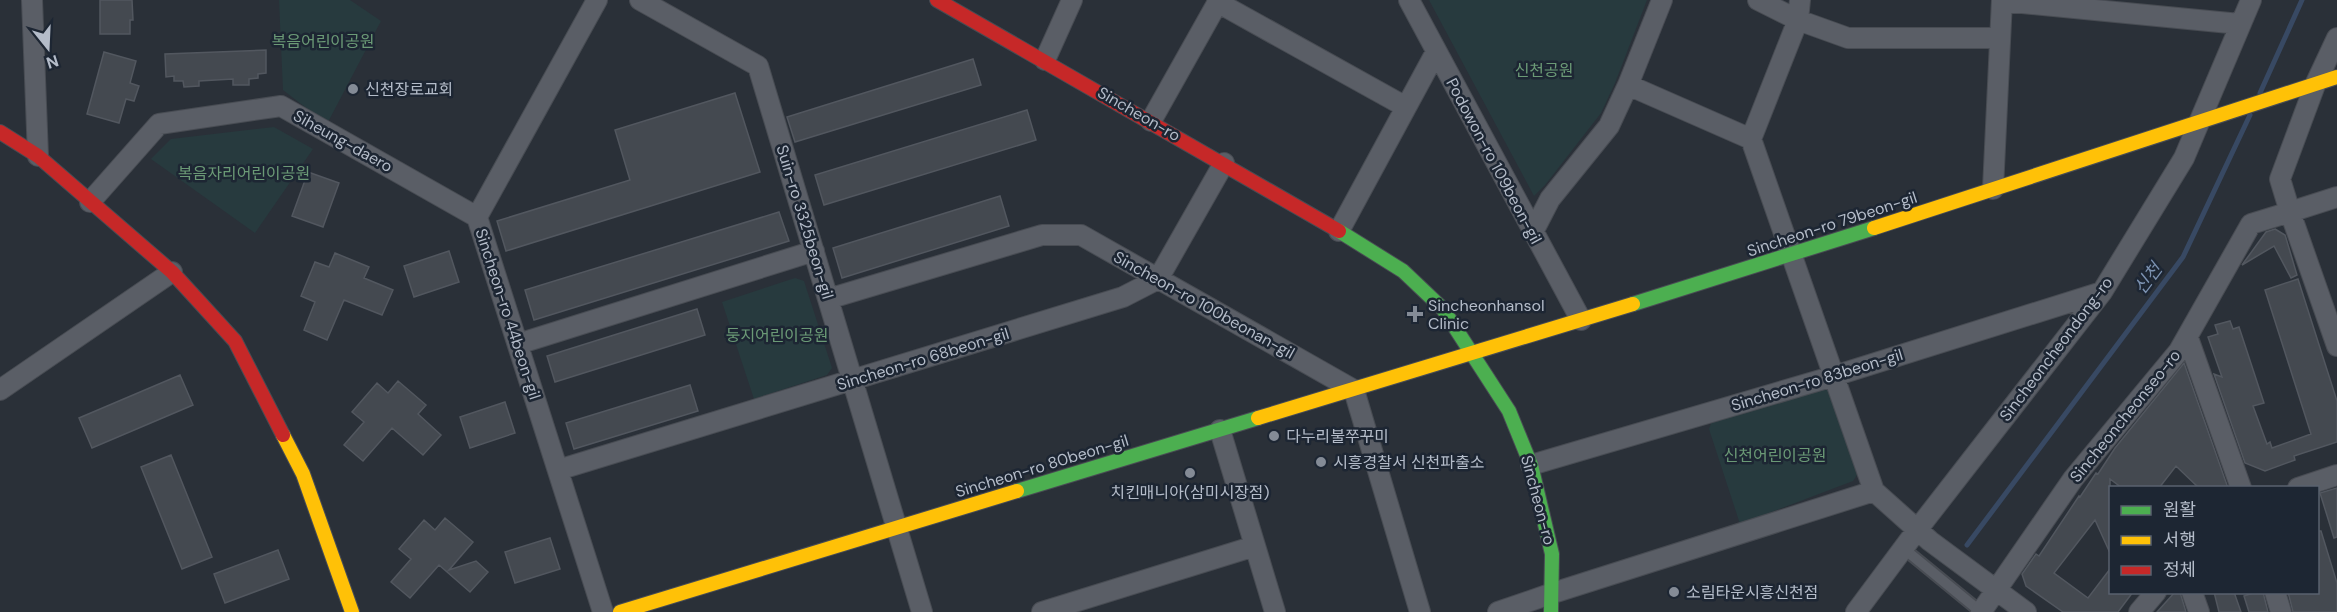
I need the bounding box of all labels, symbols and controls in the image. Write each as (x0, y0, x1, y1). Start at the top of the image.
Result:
north arrow (18, 18, 78, 78)
park label: 복음어린이공원 (271, 31, 375, 52)
text: N (44, 50, 61, 74)
park label: 신천공원 (1515, 60, 1573, 81)
street label: Podowon-ro 109beon-gil (1441, 74, 1547, 248)
place label: 신천장로교회 (365, 79, 453, 100)
marker: 신천장로교회 (346, 82, 360, 96)
street label: Sincheon-ro (1094, 82, 1184, 146)
street label: Siheung-daero (290, 105, 396, 177)
street label: Suin-ro 3325beon-gil (772, 142, 838, 302)
park label: 복음자리어린이공원 (178, 163, 310, 184)
street label: Sincheon-ro 79beon-gil (1744, 187, 1920, 261)
street label: Sincheon-ro 44beon-gil (470, 226, 546, 402)
street label: Sincheon-ro 100beonan-gil (1110, 246, 1298, 364)
water label: 신천 (2128, 257, 2169, 299)
street label: Sincheoncheondong-ro (1995, 272, 2117, 426)
place label: Sincheonhansol Clinic (1428, 295, 1545, 334)
marker: Sincheonhansol Clinic (1406, 305, 1424, 323)
street label: Sincheon-ro 68beon-gil (834, 323, 1012, 395)
park label: 둥지어린이공원 (725, 325, 829, 346)
street label: Sincheon-ro 83beon-gil (1729, 344, 1905, 416)
street label: Sincheoncheonseo-ro (2065, 345, 2185, 487)
place label: 다누리불쭈꾸미 (1286, 426, 1389, 447)
marker: 다누리불쭈꾸미 (1267, 429, 1281, 443)
street label: Sincheon-ro 80beon-gil (953, 430, 1131, 502)
park label: 신천어린이공원 (1723, 445, 1827, 466)
place label: 시흥경찰서 신천파출소 (1333, 452, 1484, 473)
street label: Sincheon-ro (1516, 453, 1560, 547)
marker: 시흥경찰서 신천파출소 (1314, 455, 1328, 469)
marker: 치킨매니아(삼미시장점) (1183, 466, 1197, 480)
place label: 치킨매니아(삼미시장점) (1110, 482, 1270, 503)
legend (2109, 486, 2319, 594)
text: 원활 (2163, 498, 2196, 522)
text: 서행 (2163, 528, 2196, 552)
text: 정체 (2163, 558, 2196, 582)
place label: 소림타운시흥신천점 (1686, 582, 1818, 603)
marker: 소림타운시흥신천점 (1667, 585, 1681, 599)

